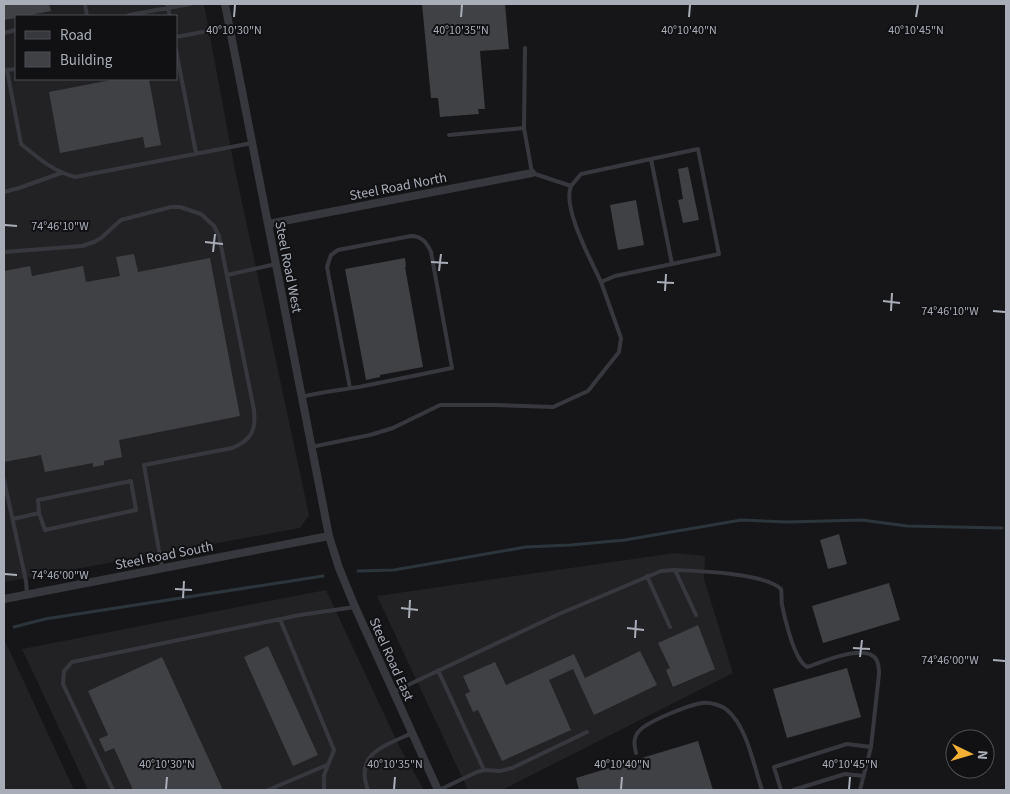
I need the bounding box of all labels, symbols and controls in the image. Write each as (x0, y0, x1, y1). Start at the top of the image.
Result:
legend (15, 15, 178, 80)
text: 40°10'30"N (206, 22, 262, 39)
text: 40°10'35"N (433, 22, 489, 39)
text: 40°10'40"N (661, 22, 717, 39)
text: 40°10'45"N (888, 22, 944, 39)
text: Road (60, 25, 92, 46)
text: Building (60, 50, 113, 71)
street label: Steel Road North (348, 168, 449, 206)
text: 74°46'10"W (31, 218, 89, 235)
street label: Steel Road West (269, 220, 307, 315)
text: 74°46'10"W (921, 303, 979, 320)
street label: Steel Road South (113, 537, 215, 575)
text: 74°46'00"W (31, 567, 89, 584)
street label: Steel Road East (364, 614, 419, 705)
text: 74°46'00"W (921, 652, 979, 669)
north arrow (945, 729, 995, 779)
text: N (972, 750, 992, 761)
text: 40°10'30"N (139, 756, 195, 773)
text: 40°10'35"N (367, 756, 423, 773)
text: 40°10'40"N (594, 756, 650, 773)
text: 40°10'45"N (822, 756, 878, 773)

